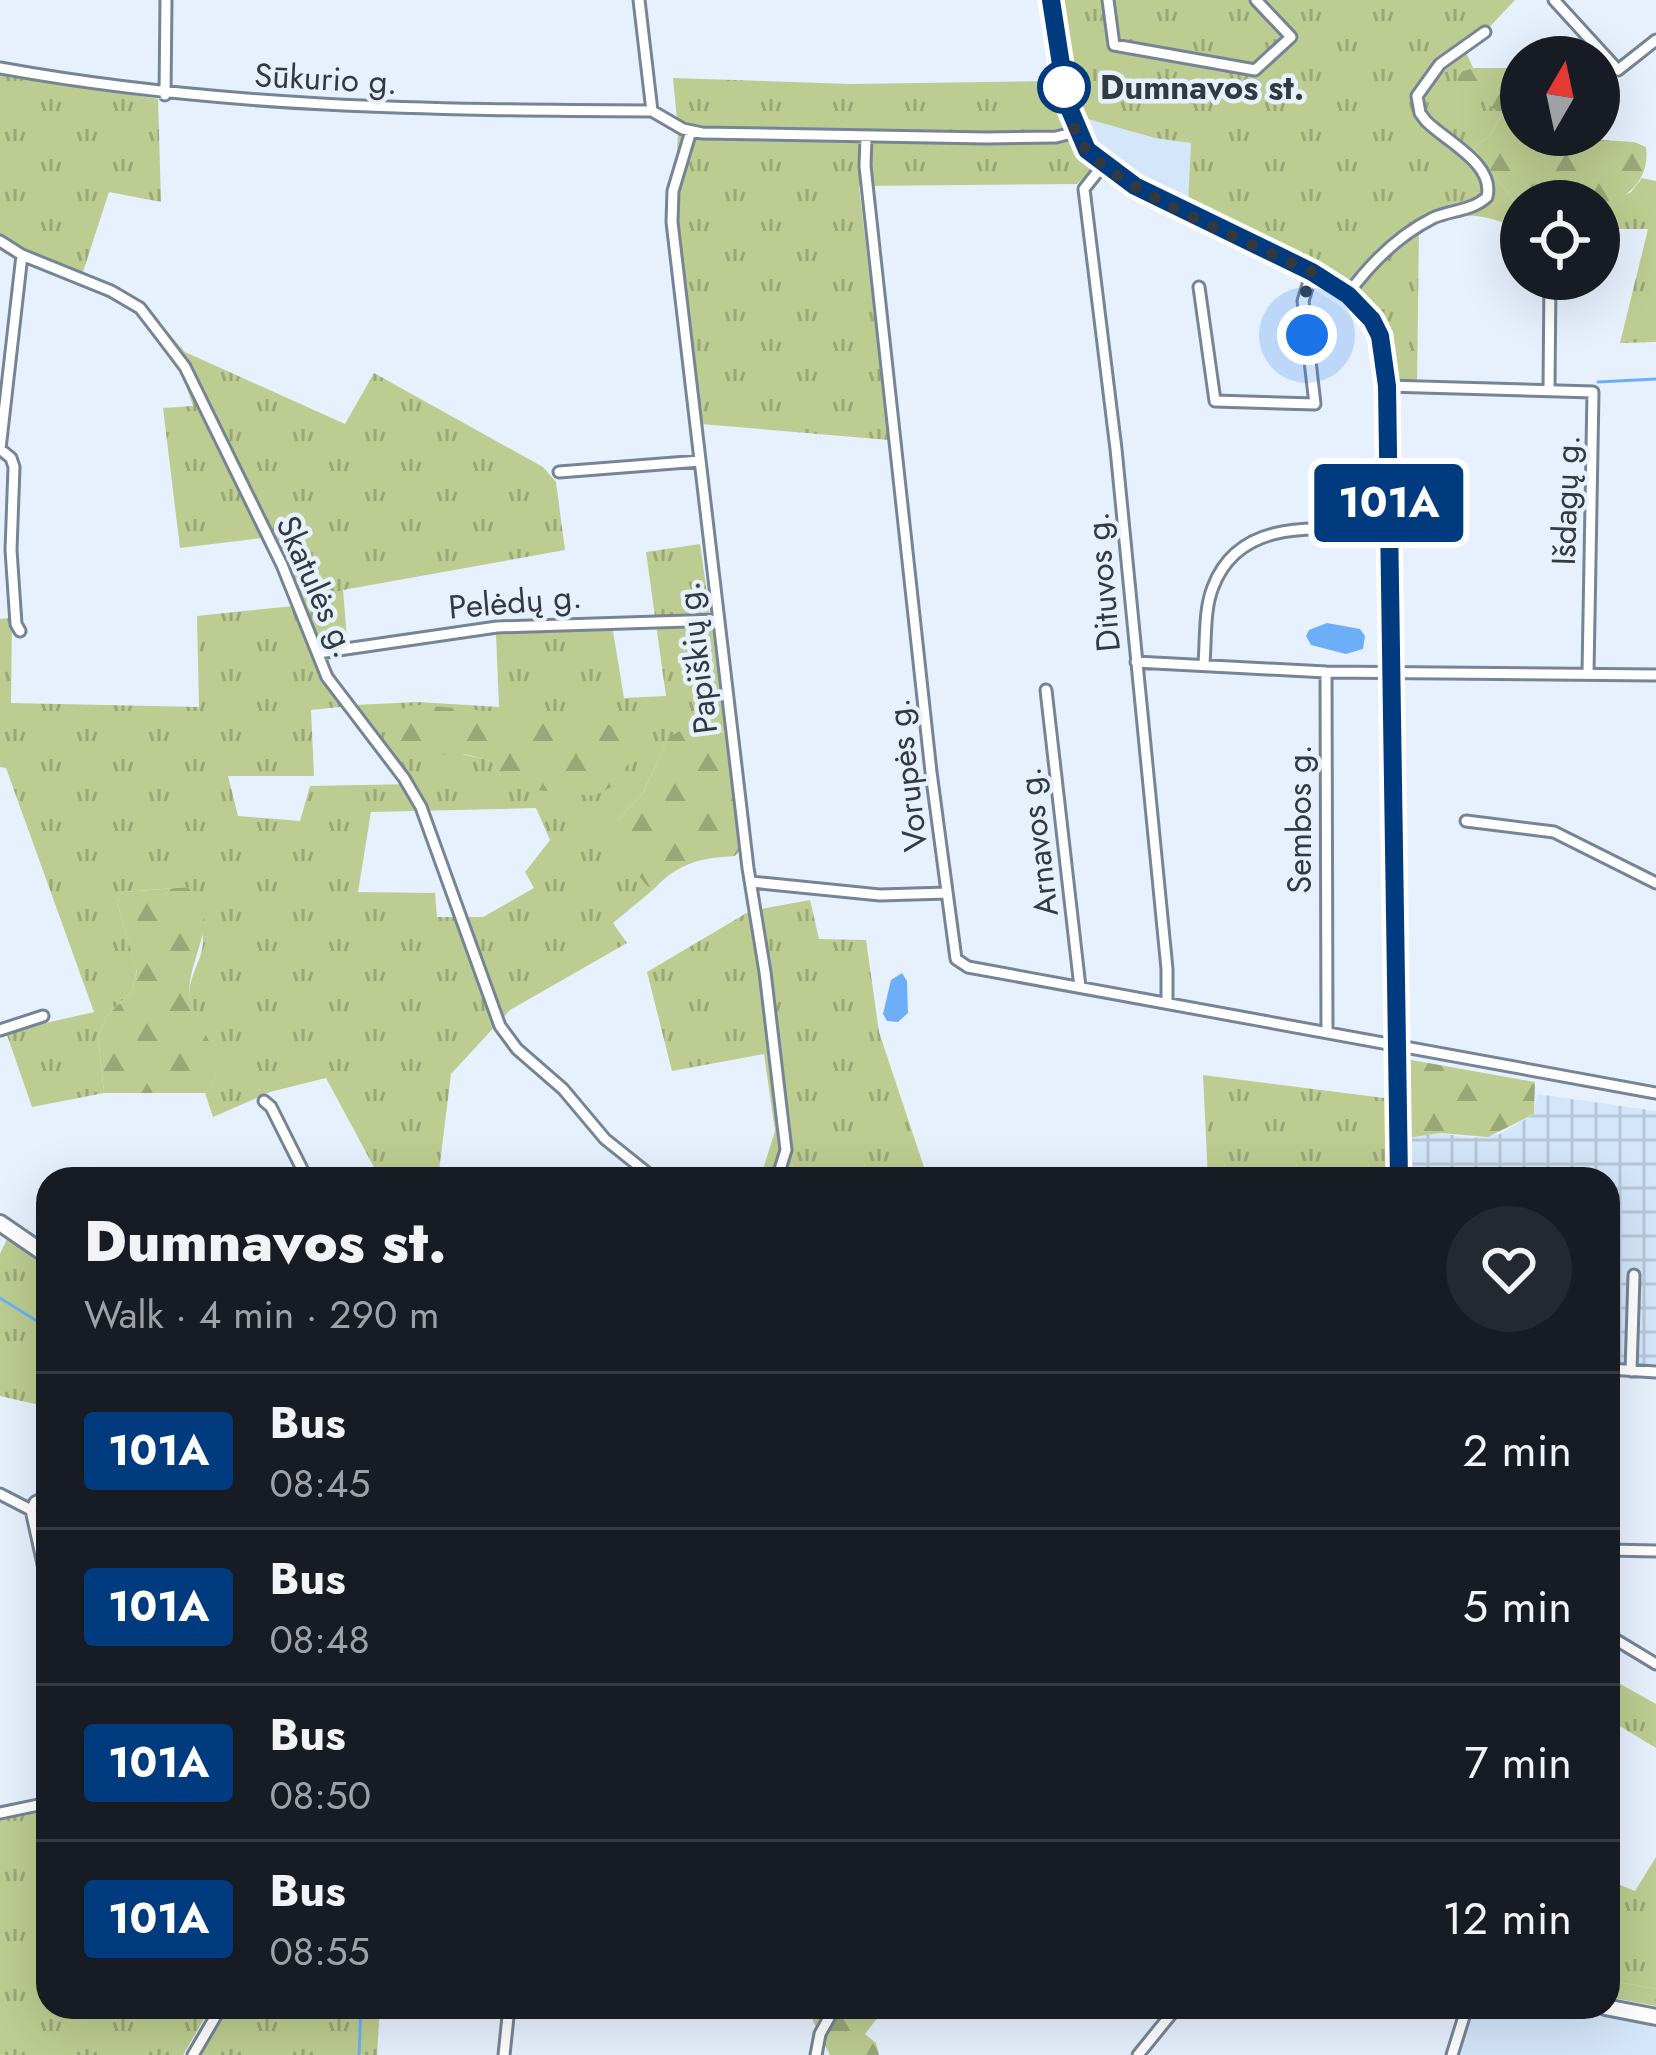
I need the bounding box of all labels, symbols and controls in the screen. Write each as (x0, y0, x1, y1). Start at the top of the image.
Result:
north arrow (1500, 36, 1620, 156)
map controls (1500, 36, 1620, 300)
street label: Sūkurio g. (253, 51, 399, 106)
marker: Dumnavos st. (1039, 62, 1089, 112)
place label: Dumnavos st. (1100, 64, 1304, 111)
button: locate (1500, 180, 1620, 300)
your location (1277, 305, 1337, 365)
street label: Išdagų g. (1540, 434, 1591, 566)
line badge: 101A (1305, 464, 1473, 542)
text: 101A (1338, 472, 1440, 533)
street label: Skatulės g. (265, 508, 369, 664)
street label: Dituvos g. (1073, 510, 1132, 654)
street label: Pelėdų g. (447, 572, 584, 631)
street label: Papiškių g. (664, 579, 729, 737)
street label: Vorupės g. (874, 696, 939, 854)
street label: Sembos g. (1276, 744, 1323, 894)
street label: Arnavos g. (1005, 765, 1070, 919)
text: Dumnavos st. (84, 1200, 447, 1282)
button: heart (1446, 1206, 1572, 1332)
text: Walk · 4 min · 290 m (84, 1286, 439, 1343)
text: Bus (269, 1390, 346, 1455)
text: 2 min (1462, 1418, 1572, 1483)
text: 101A (108, 1420, 209, 1481)
text: 08:45 (269, 1455, 371, 1512)
text: Bus (269, 1546, 346, 1611)
text: 5 min (1463, 1574, 1572, 1639)
text: 101A (108, 1576, 209, 1637)
text: 08:48 (269, 1611, 370, 1668)
text: Bus (269, 1702, 346, 1767)
text: 7 min (1464, 1730, 1572, 1795)
text: 101A (108, 1732, 209, 1793)
text: 08:50 (269, 1767, 371, 1824)
text: Bus (269, 1858, 346, 1923)
text: 12 min (1442, 1886, 1572, 1951)
text: 101A (108, 1888, 209, 1949)
text: 08:55 (269, 1923, 370, 1980)

